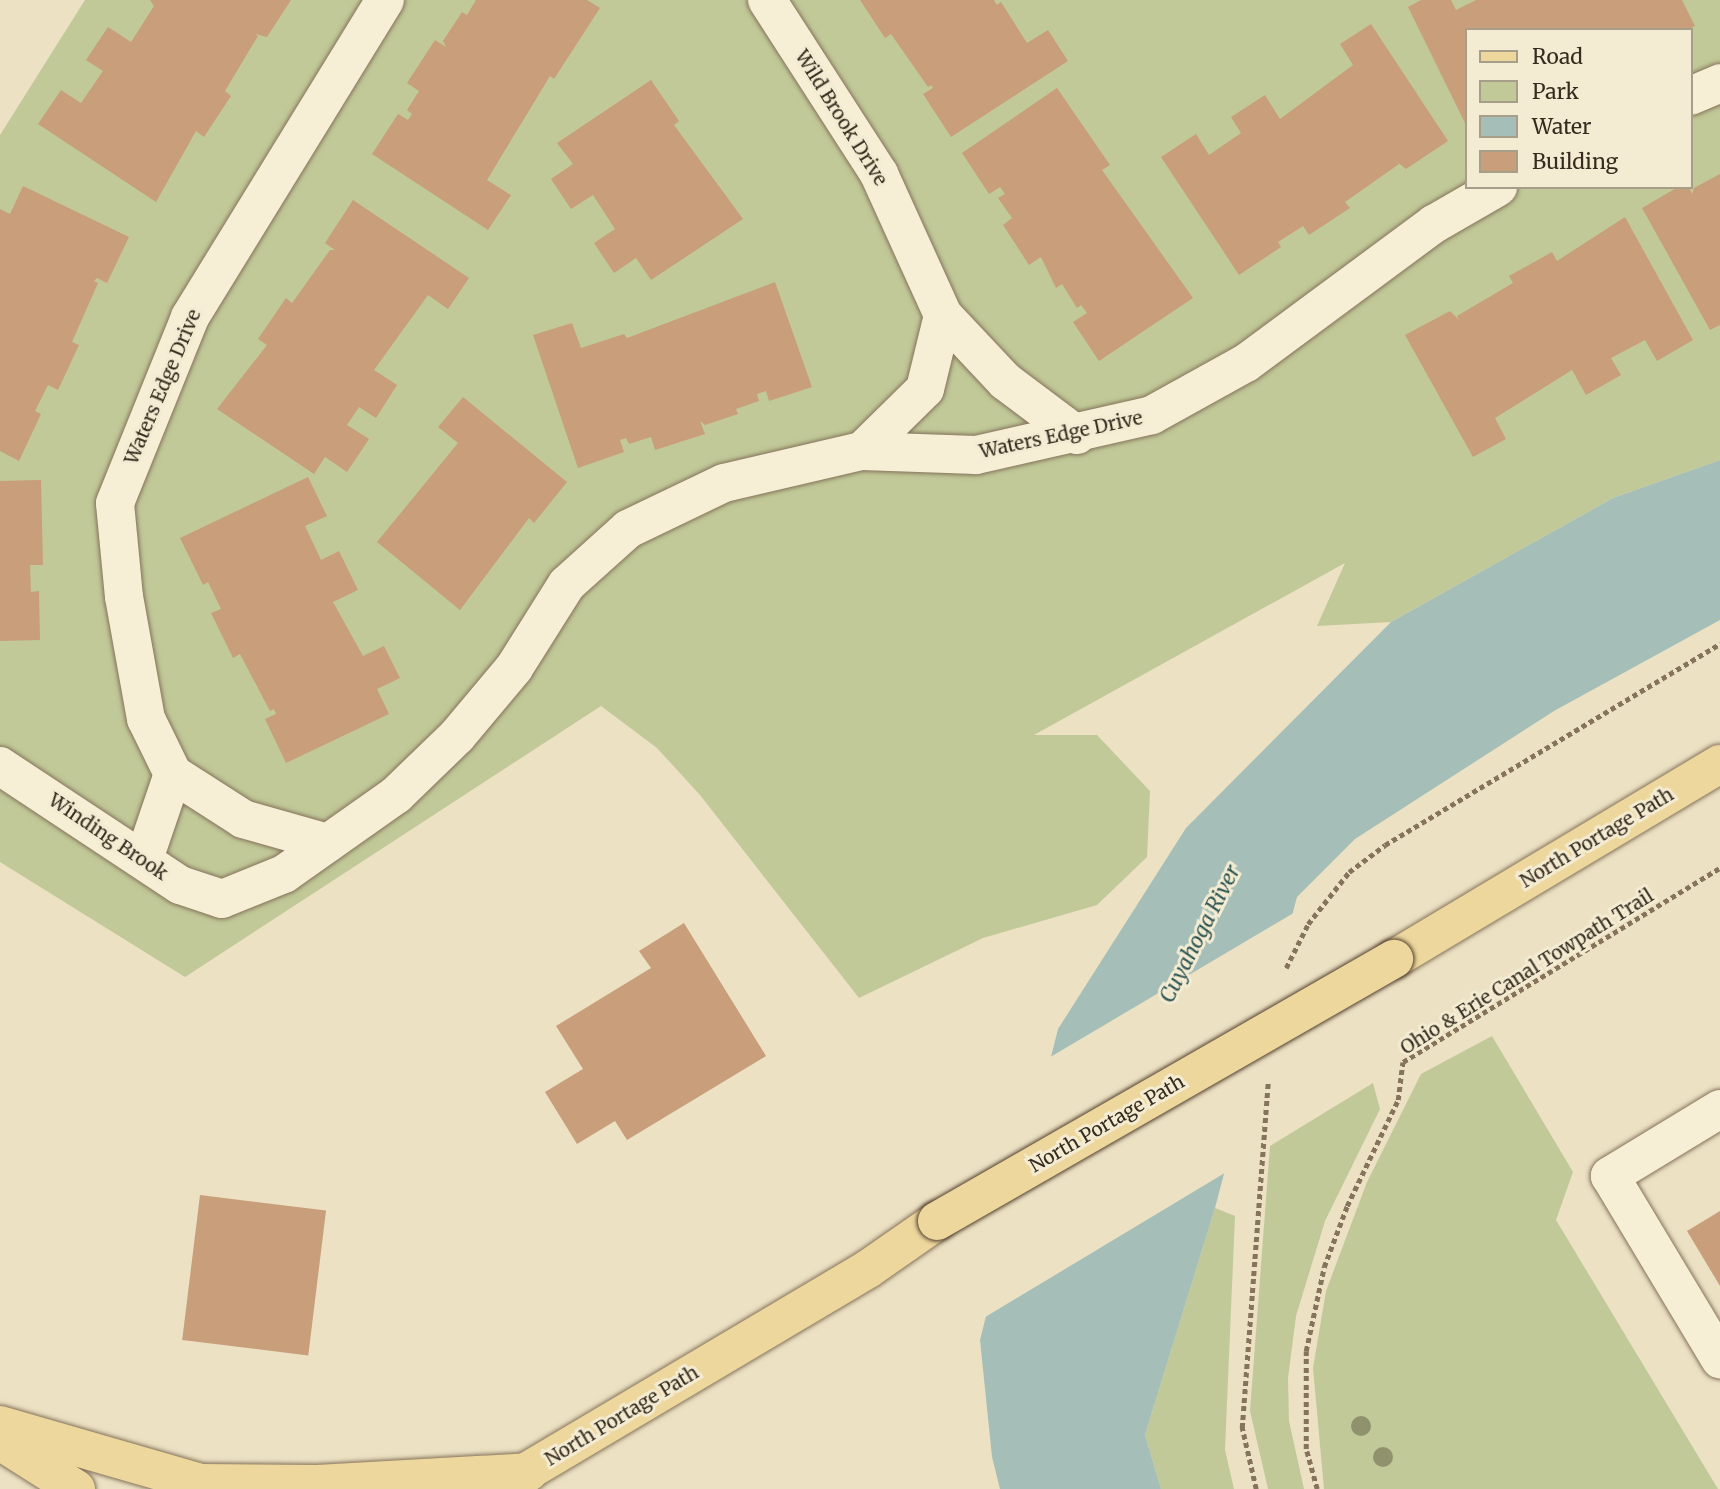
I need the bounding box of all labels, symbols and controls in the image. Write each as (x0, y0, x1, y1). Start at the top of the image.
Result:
legend (1464, 28, 1692, 189)
text: Road (1532, 43, 1583, 70)
street label: Wild Brook Drive (790, 46, 892, 190)
text: Park (1532, 78, 1579, 105)
text: Water (1532, 113, 1591, 140)
text: Building (1532, 148, 1618, 175)
street label: Waters Edge Drive (120, 306, 206, 468)
street label: Waters Edge Drive (977, 407, 1145, 463)
street label: North Portage Path (1516, 783, 1678, 893)
street label: Winding Brook (44, 789, 172, 885)
water label: Cuyahoga River (1154, 861, 1246, 1007)
street label: Ohio & Erie Canal Towpath Trail (1396, 884, 1658, 1060)
street label: North Portage Path (1025, 1070, 1189, 1178)
street label: North Portage Path (541, 1361, 703, 1471)

